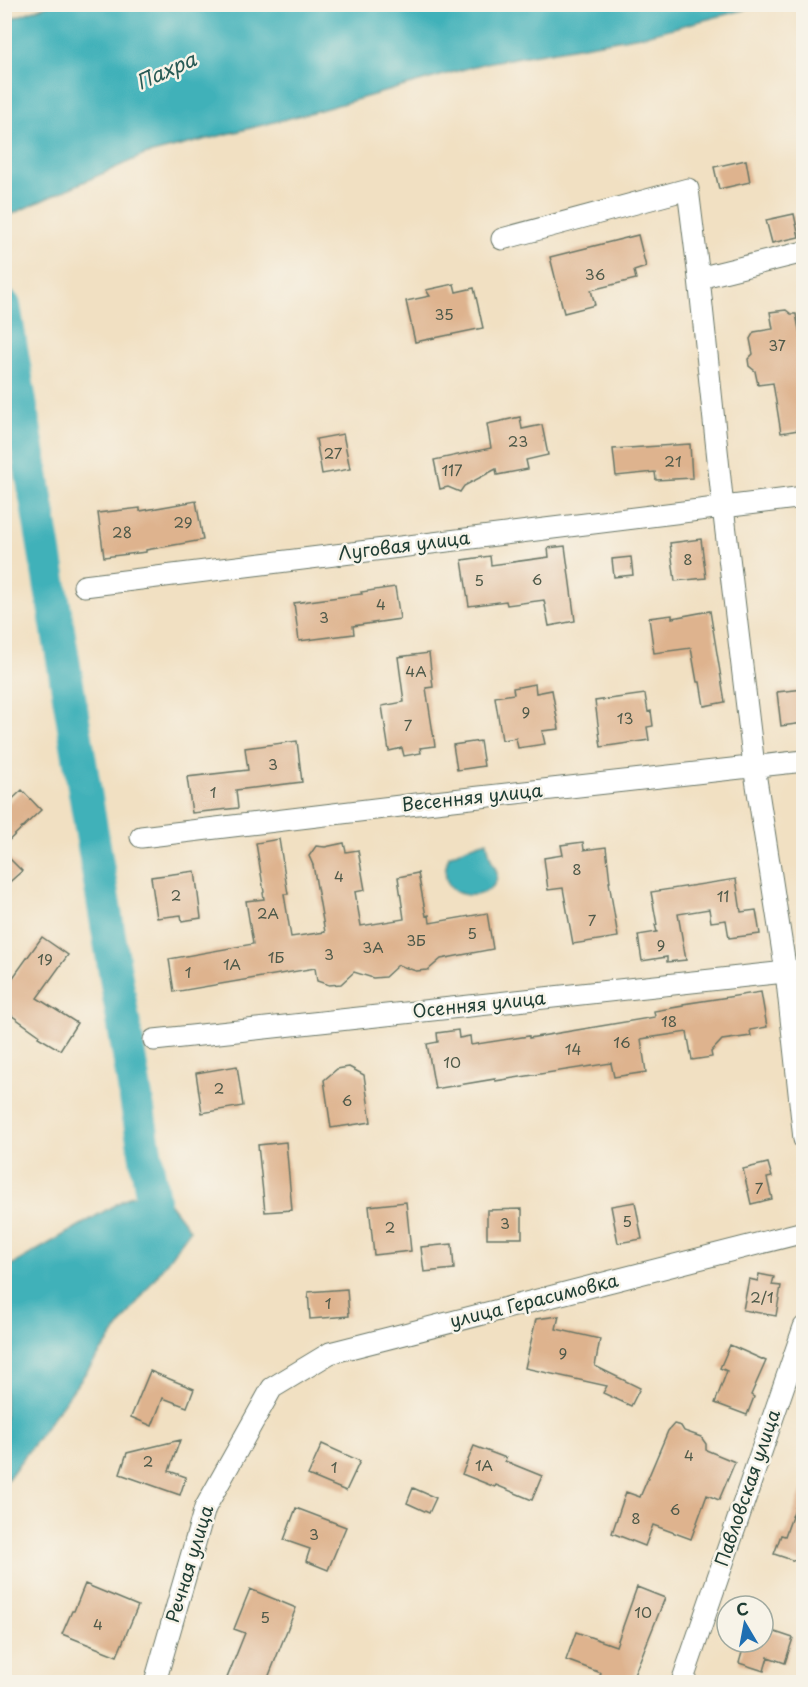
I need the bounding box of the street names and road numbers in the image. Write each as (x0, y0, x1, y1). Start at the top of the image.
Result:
street label: Луговая улица (336, 523, 472, 566)
street label: Весенняя улица (400, 776, 544, 817)
street label: Осенняя улица (411, 983, 547, 1024)
street label: улица Герасимовка (447, 1265, 622, 1334)
street label: Павловская улица (707, 1405, 786, 1569)
street label: Речная улица (158, 1501, 219, 1626)

